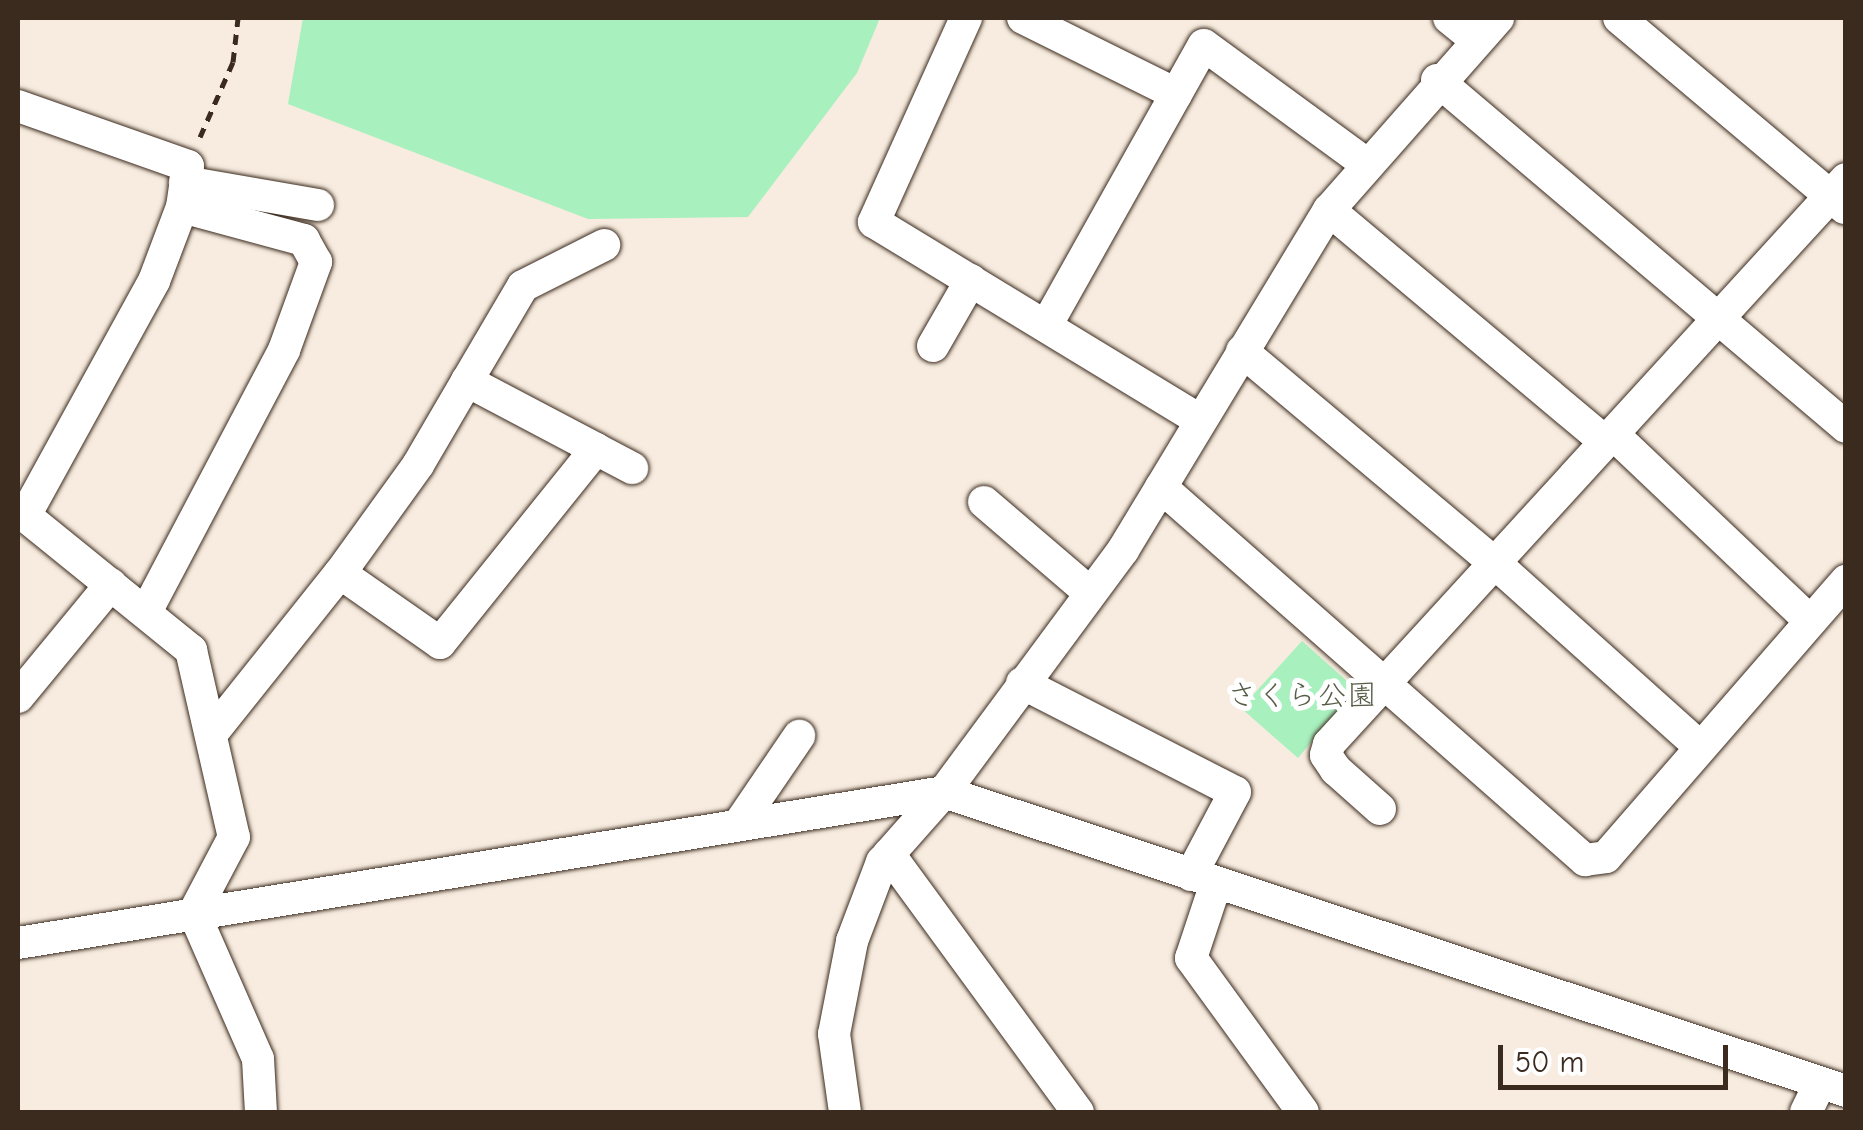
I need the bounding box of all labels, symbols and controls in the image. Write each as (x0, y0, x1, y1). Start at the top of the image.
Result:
park label: さくら公園 (1227, 678, 1377, 714)
scale bar (1503, 1025, 1733, 1087)
text: 50 m (1515, 1045, 1584, 1080)

